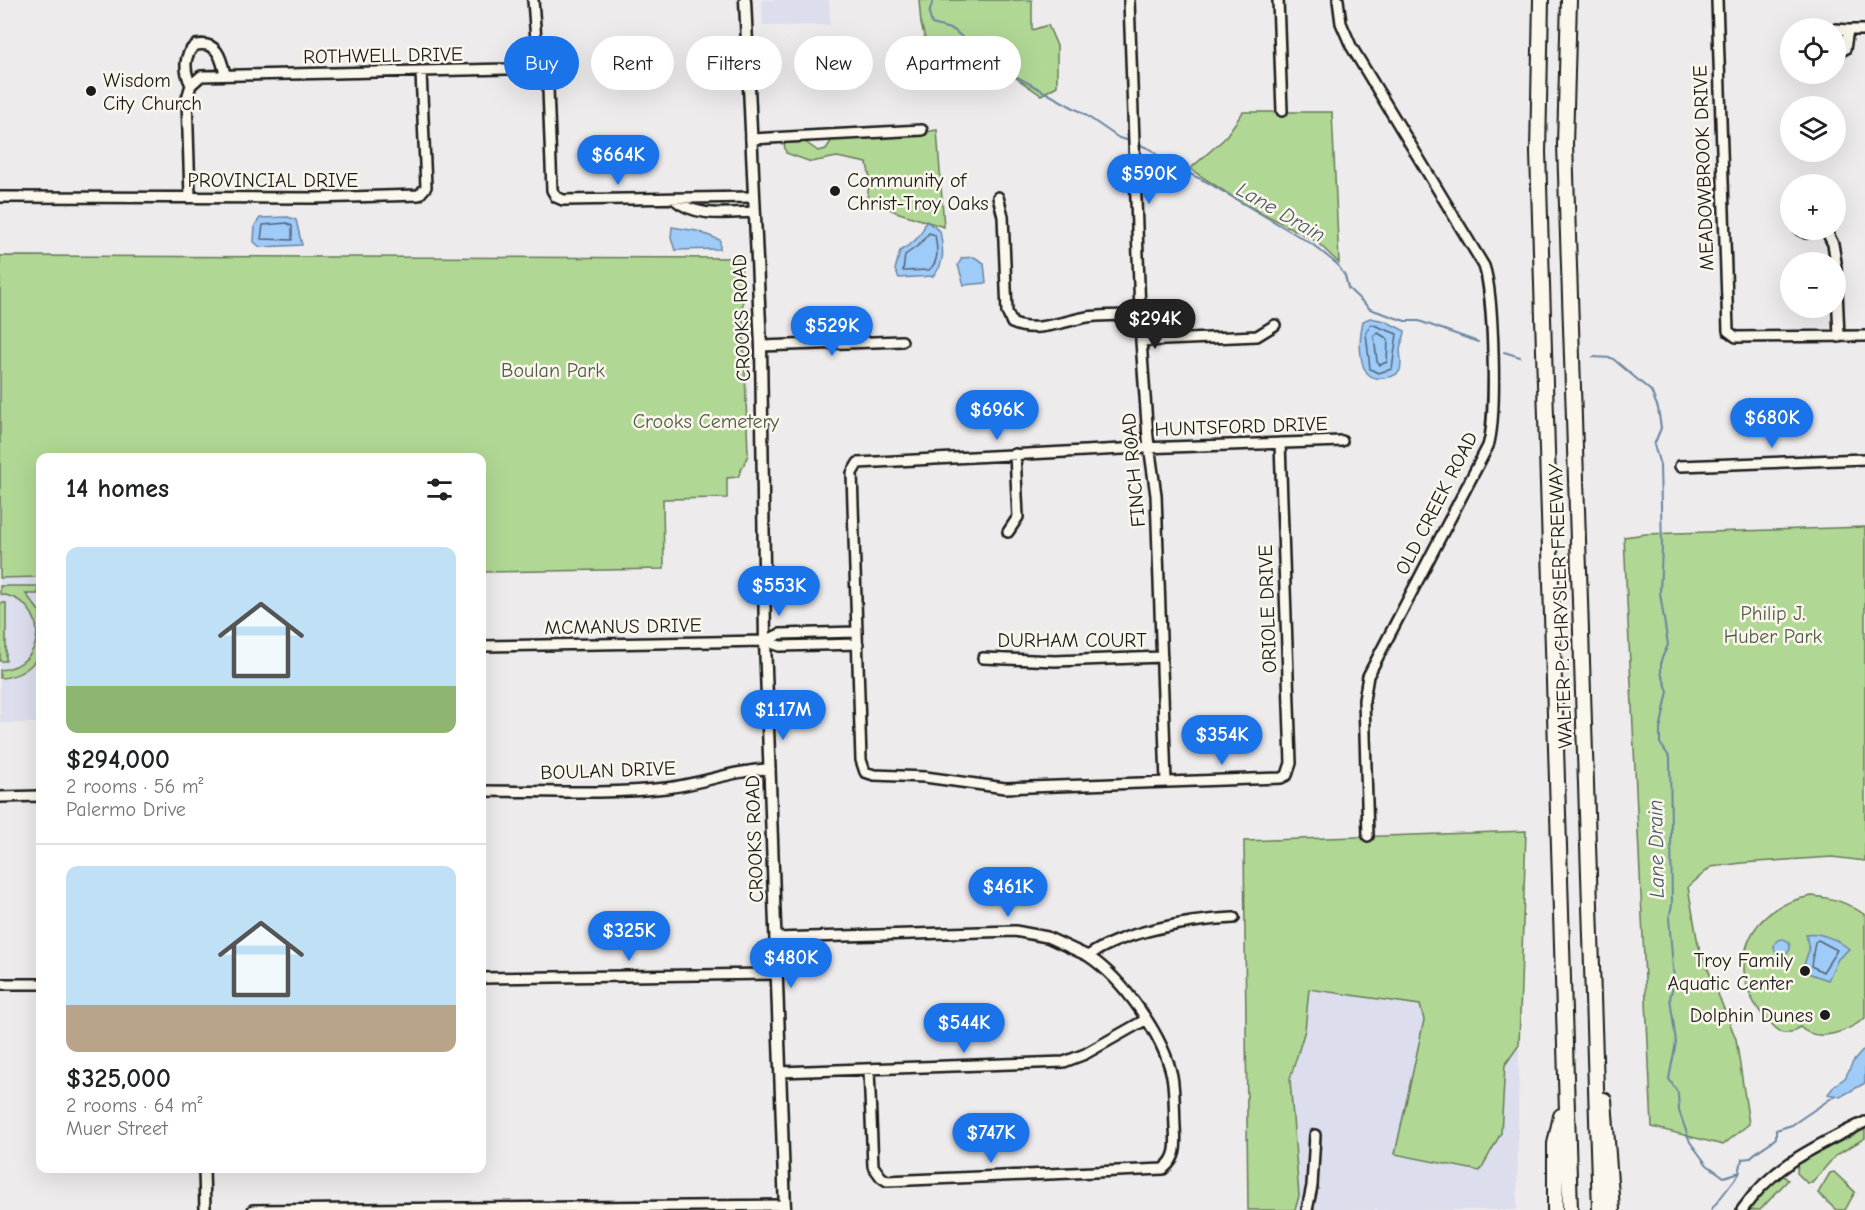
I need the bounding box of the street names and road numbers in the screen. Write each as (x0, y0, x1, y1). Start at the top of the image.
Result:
street label: ROTHWELL DRIVE (303, 43, 463, 68)
street label: MEADOWBROOK DRIVE (1688, 65, 1719, 271)
street label: PROVINCIAL DRIVE (188, 169, 358, 192)
street label: CROOKS ROAD (728, 254, 755, 382)
street label: FINCH ROAD (1117, 412, 1150, 528)
street label: HUNTSFORD DRIVE (1154, 412, 1328, 441)
street label: OLD CREEK ROAD (1390, 428, 1482, 579)
street label: WALTER P. CHRYSLER FREEWAY (1544, 463, 1577, 749)
street label: ORIOLE DRIVE (1254, 544, 1281, 674)
street label: MCMANUS DRIVE (544, 614, 702, 639)
street label: DURHAM COURT (997, 629, 1147, 652)
street label: BOULAN DRIVE (540, 757, 676, 784)
street label: CROOKS ROAD (741, 775, 768, 903)

